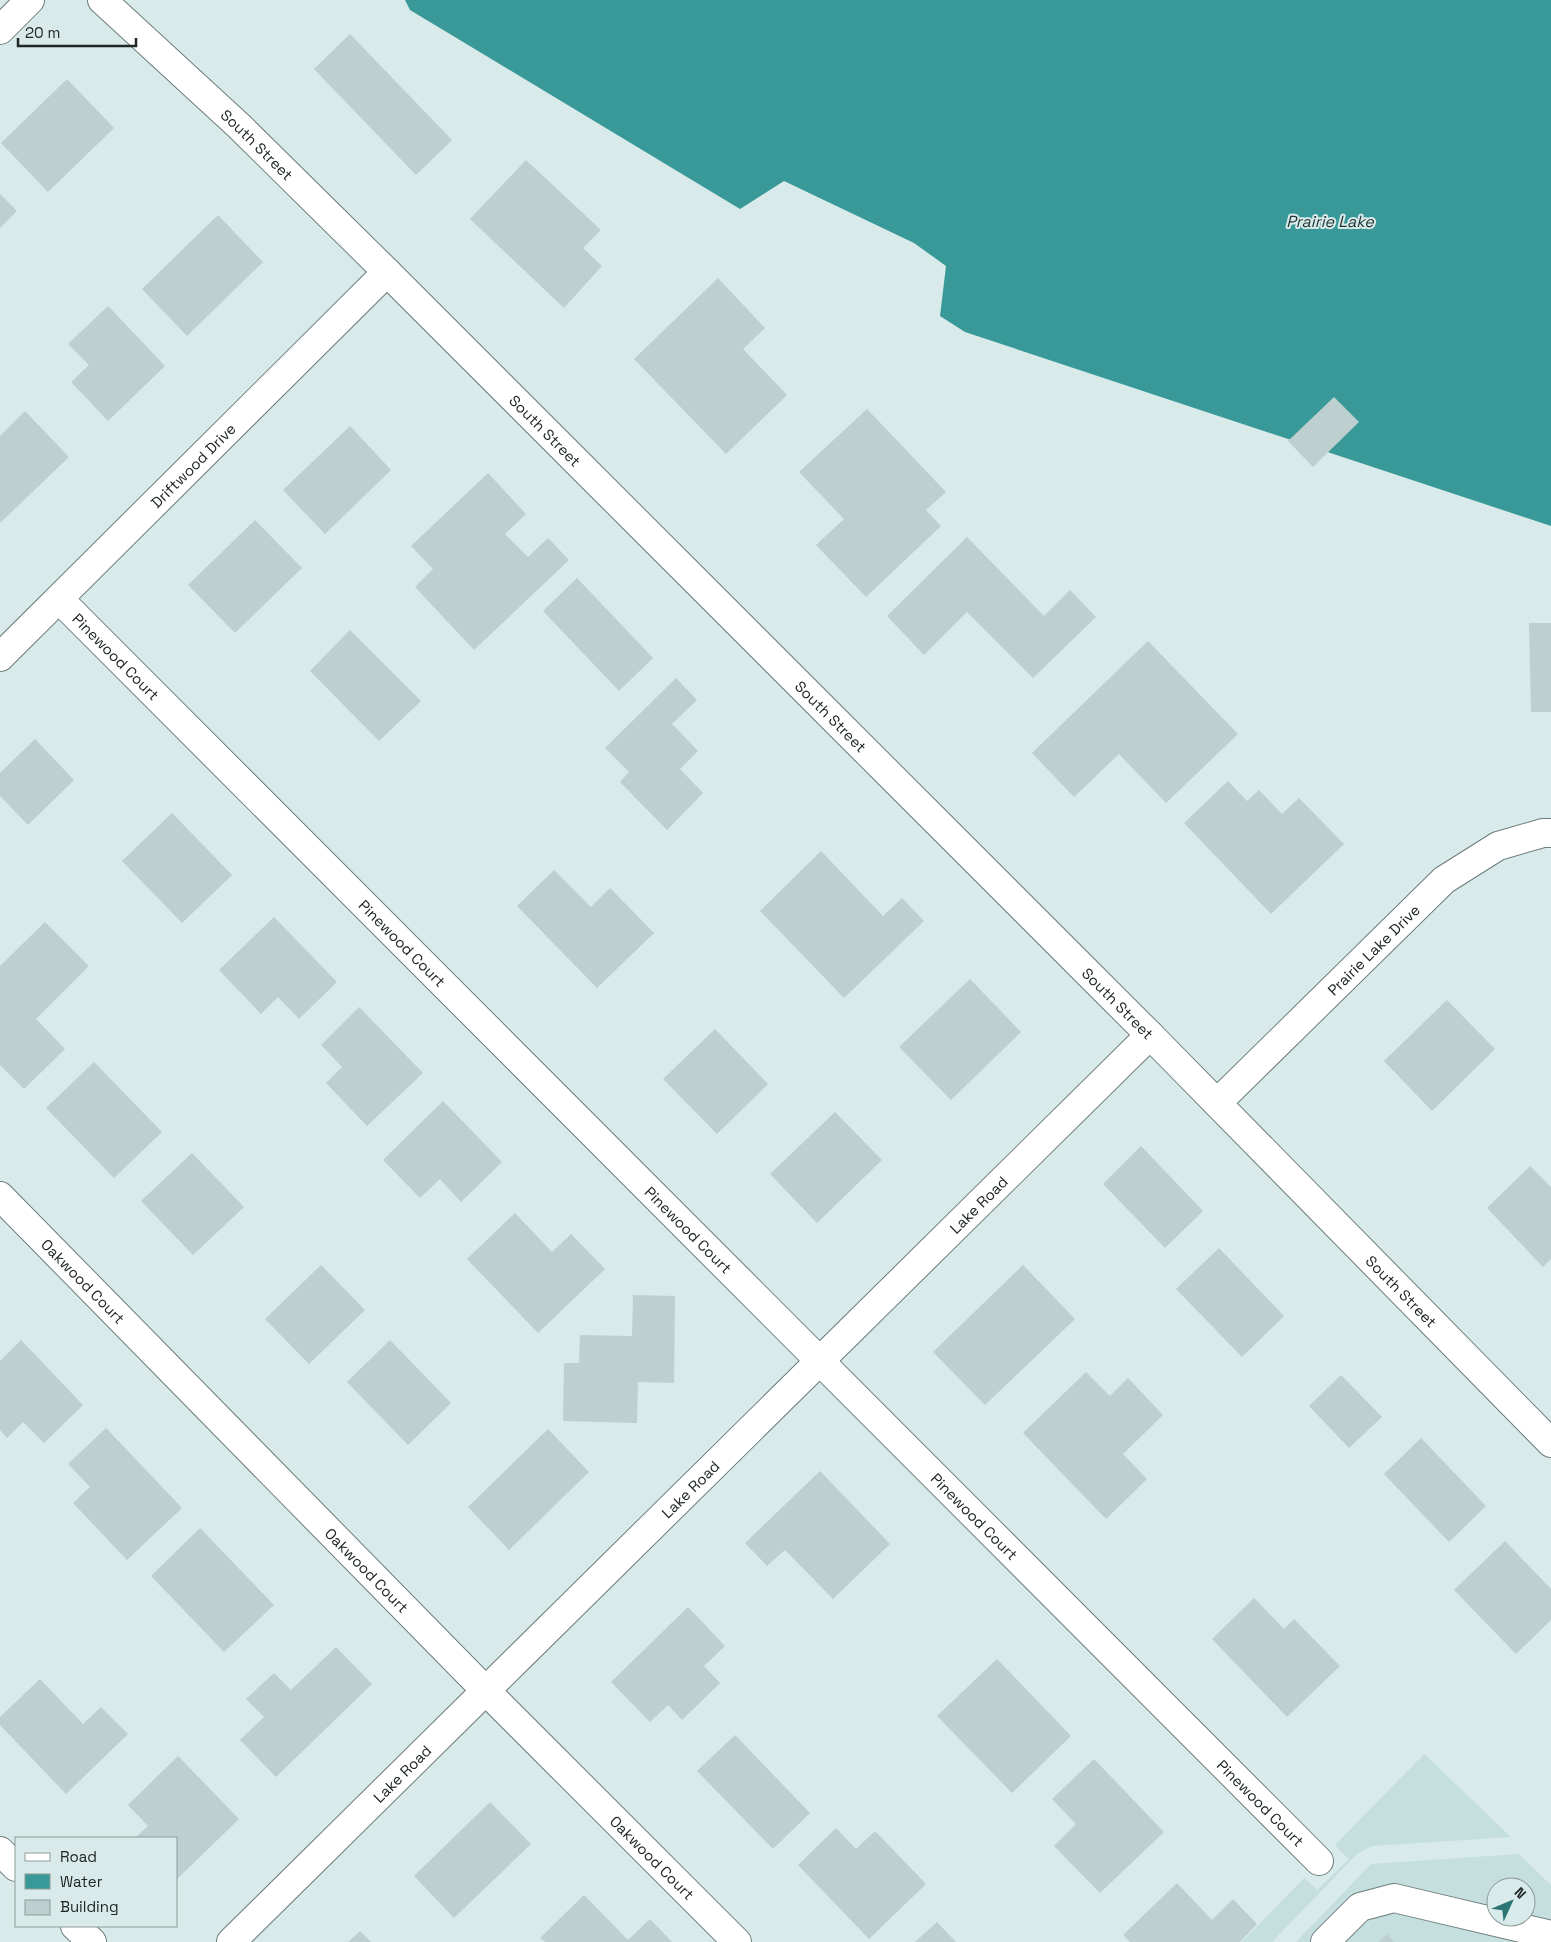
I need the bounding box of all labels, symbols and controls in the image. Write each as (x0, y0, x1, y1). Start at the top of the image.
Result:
scale bar (18, 15, 135, 47)
text: 20 m (25, 23, 60, 42)
street label: South Street (217, 105, 297, 184)
water label: Prairie Lake (1286, 211, 1374, 232)
street label: South Street (506, 391, 585, 470)
street label: Driftwood Drive (146, 419, 239, 512)
street label: Pinewood Court (69, 609, 164, 704)
street label: South Street (791, 676, 871, 756)
street label: Pinewood Court (355, 895, 450, 990)
street label: Prairie Lake Drive (1323, 900, 1424, 999)
street label: South Street (1078, 963, 1158, 1043)
street label: Lake Road (945, 1172, 1011, 1237)
street label: Pinewood Court (641, 1182, 736, 1277)
street label: Oakwood Court (38, 1235, 129, 1327)
street label: South Street (1362, 1251, 1441, 1331)
street label: Lake Road (657, 1456, 723, 1522)
street label: Pinewood Court (927, 1469, 1022, 1564)
street label: Oakwood Court (321, 1524, 413, 1616)
street label: Lake Road (369, 1741, 435, 1806)
street label: Pinewood Court (1213, 1755, 1308, 1850)
street label: Oakwood Court (606, 1811, 699, 1904)
legend (15, 1837, 178, 1927)
text: Road (60, 1847, 97, 1866)
text: Water (60, 1872, 103, 1891)
north arrow (1486, 1877, 1536, 1927)
text: N (1511, 1883, 1530, 1903)
text: Building (60, 1897, 119, 1916)

